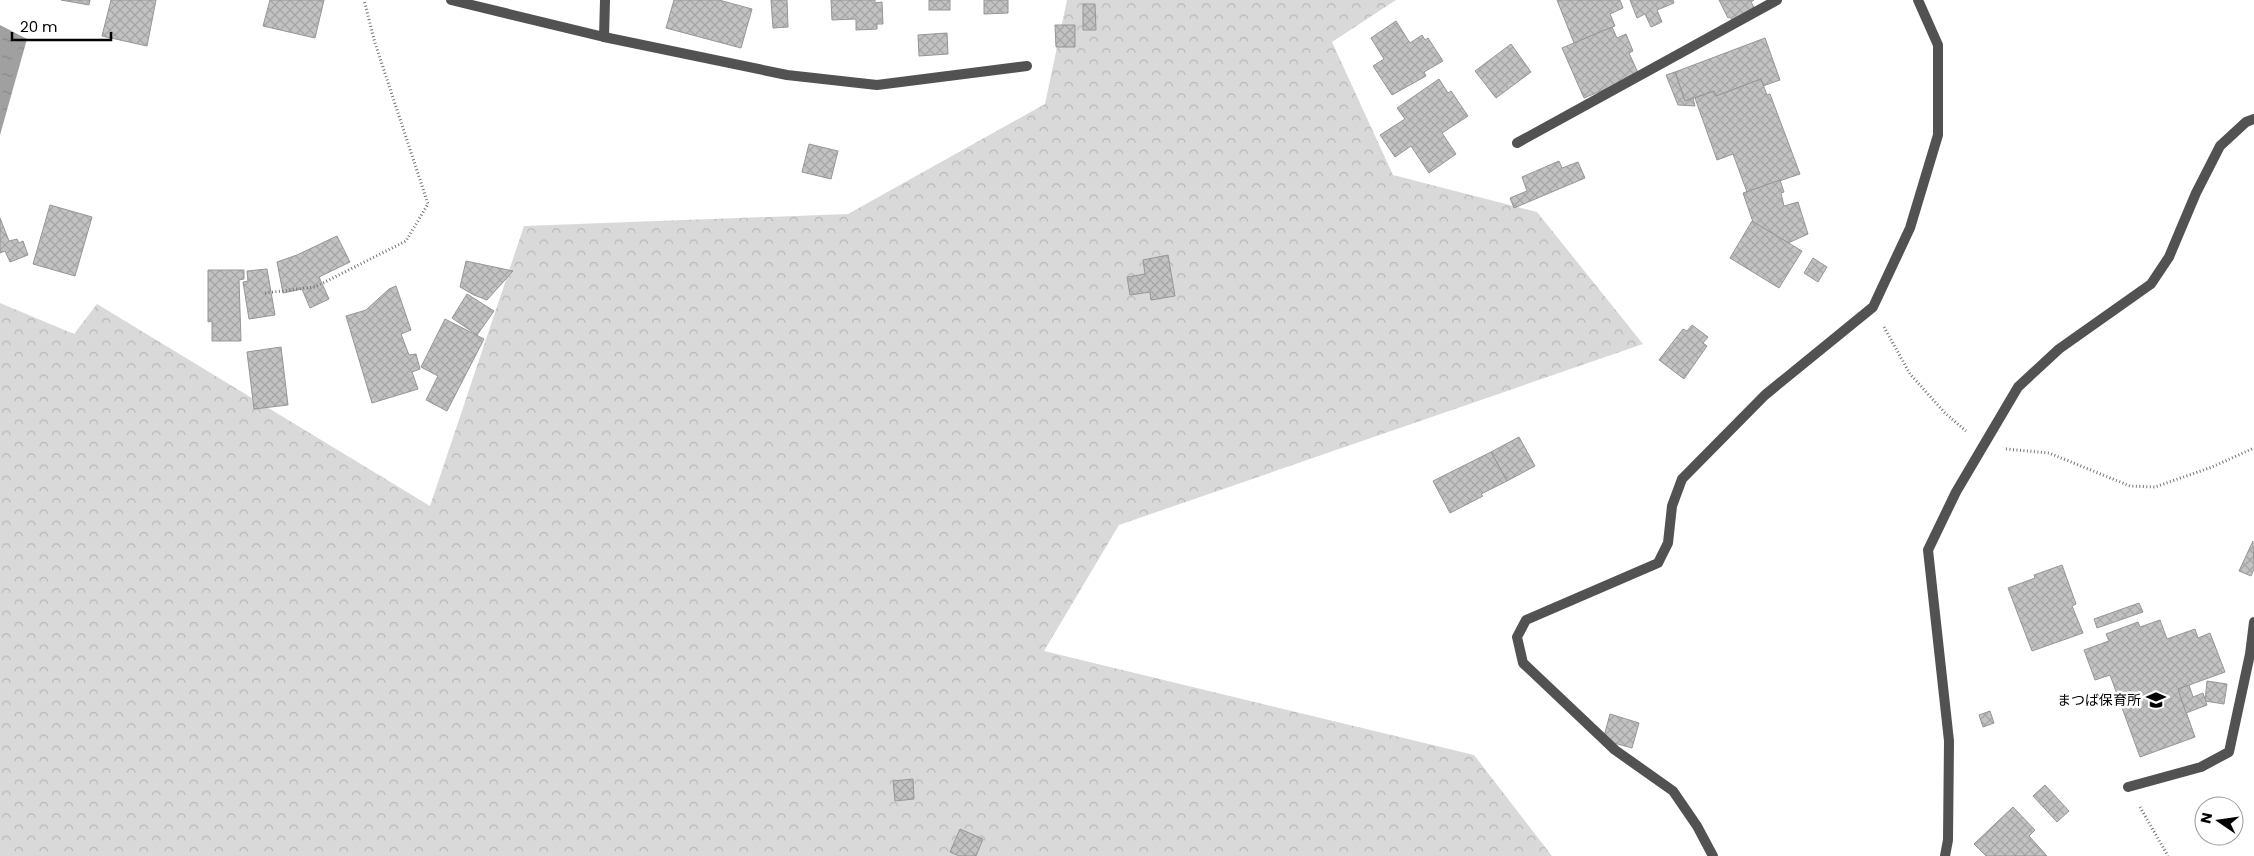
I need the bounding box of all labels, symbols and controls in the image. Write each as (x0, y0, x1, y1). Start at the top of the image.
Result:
scale bar (12, 10, 111, 42)
text: 20 m (20, 16, 58, 37)
school or university icon: まつば保育所 (2145, 689, 2167, 711)
place label: まつば保育所 (2057, 690, 2141, 710)
north arrow (2194, 796, 2244, 846)
text: N (2195, 811, 2217, 825)

